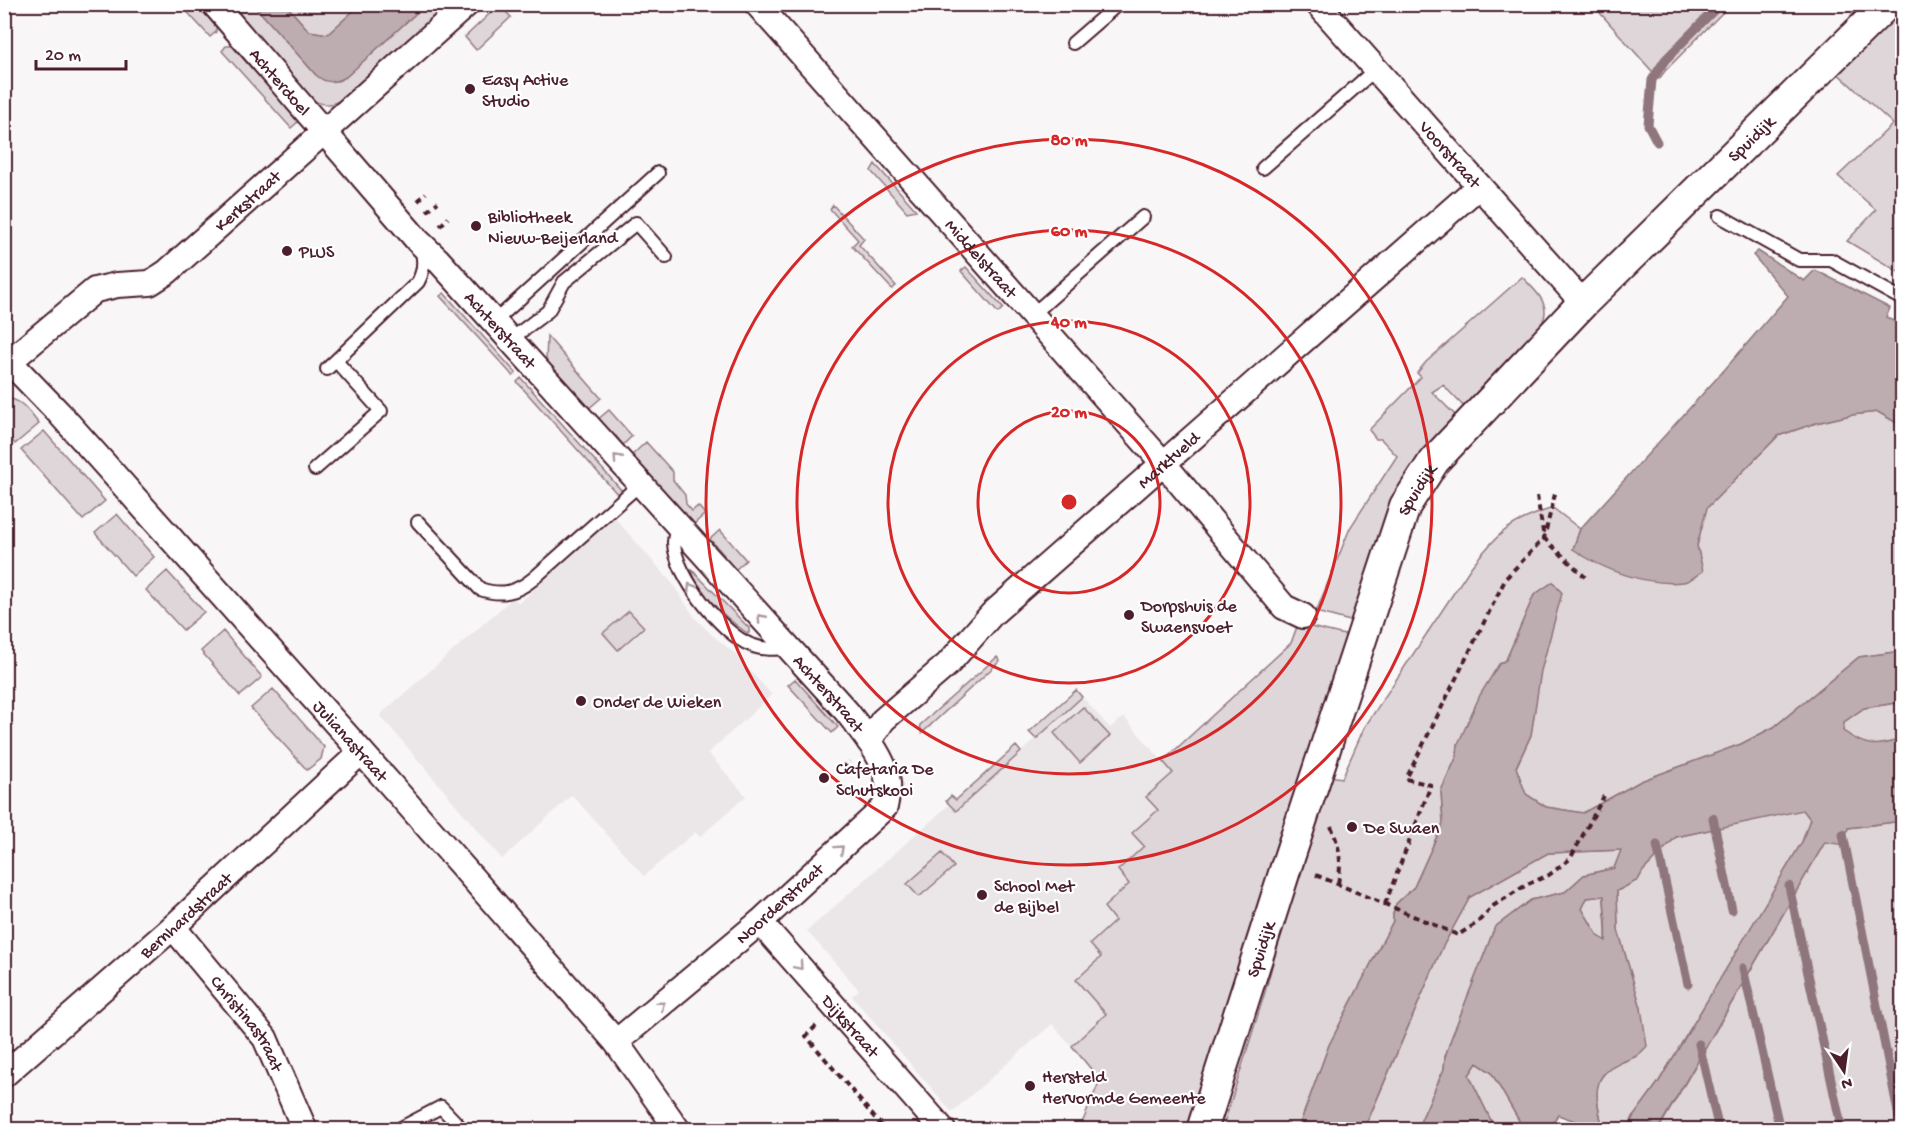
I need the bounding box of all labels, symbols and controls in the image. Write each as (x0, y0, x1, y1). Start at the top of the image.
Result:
scale bar (36, 33, 126, 71)
street label: Achterdoel (244, 45, 314, 121)
text: 20 m (45, 46, 81, 67)
place label: Easy Active Studio (482, 71, 569, 113)
marker: Easy Active Studio (463, 82, 477, 96)
street label: Spuidijk (1725, 111, 1782, 168)
street label: Voorstraat (1413, 117, 1485, 195)
text: 80 m (1050, 131, 1088, 152)
street label: Kerkstraat (212, 166, 287, 237)
place label: Bibliotheek Nieuw-Beijerland (487, 208, 619, 250)
street label: Middelstraat (939, 216, 1021, 305)
marker: Bibliotheek Nieuw-Beijerland (469, 219, 483, 233)
text: 60 m (1051, 222, 1087, 243)
place label: PLUS (298, 243, 335, 264)
marker: PLUS (280, 244, 294, 258)
street label: Achterstraat (459, 288, 541, 375)
text: 40 m (1050, 313, 1087, 334)
text: 20 m (1051, 403, 1087, 424)
street label: Marktveld (1134, 427, 1206, 494)
one-way arrow (613, 454, 624, 464)
street label: Spuidijk (1395, 459, 1443, 518)
centre of rings (1059, 492, 1079, 512)
one-way arrow (687, 583, 699, 593)
place label: Dorpshuis de Swaensvoet (1140, 597, 1237, 639)
marker: Dorpshuis de Swaensvoet (1122, 608, 1136, 622)
one-way arrow (757, 614, 768, 625)
street label: Achterstraat (787, 651, 868, 739)
place label: Onder de Wieken (593, 693, 722, 714)
marker: Onder de Wieken (574, 694, 588, 708)
street label: Julianastraat (307, 697, 392, 788)
place label: Cafetaria De Schutskooi (836, 760, 934, 802)
marker: Cafetaria De Schutskooi (817, 771, 831, 785)
place label: De Swaen (1363, 819, 1440, 840)
marker: De Swaen (1345, 820, 1359, 834)
one-way arrow (833, 845, 843, 856)
street label: Noorderstraat (733, 859, 830, 950)
street label: Bernhardstraat (136, 868, 239, 965)
place label: School Met de Bijbel (994, 877, 1076, 919)
marker: School Met de Bijbel (975, 888, 989, 902)
street label: Spuidijk (1243, 917, 1282, 980)
one-way arrow (792, 959, 803, 970)
street label: Christinastraat (204, 972, 287, 1077)
street label: Dijkstraat (815, 991, 884, 1064)
one-way arrow (654, 1001, 665, 1012)
north arrow (1814, 1041, 1874, 1101)
place label: Hersteld Hervormde Gemeente (1042, 1068, 1206, 1110)
text: N (1839, 1072, 1854, 1093)
marker: Hersteld Hervormde Gemeente (1023, 1079, 1037, 1093)

